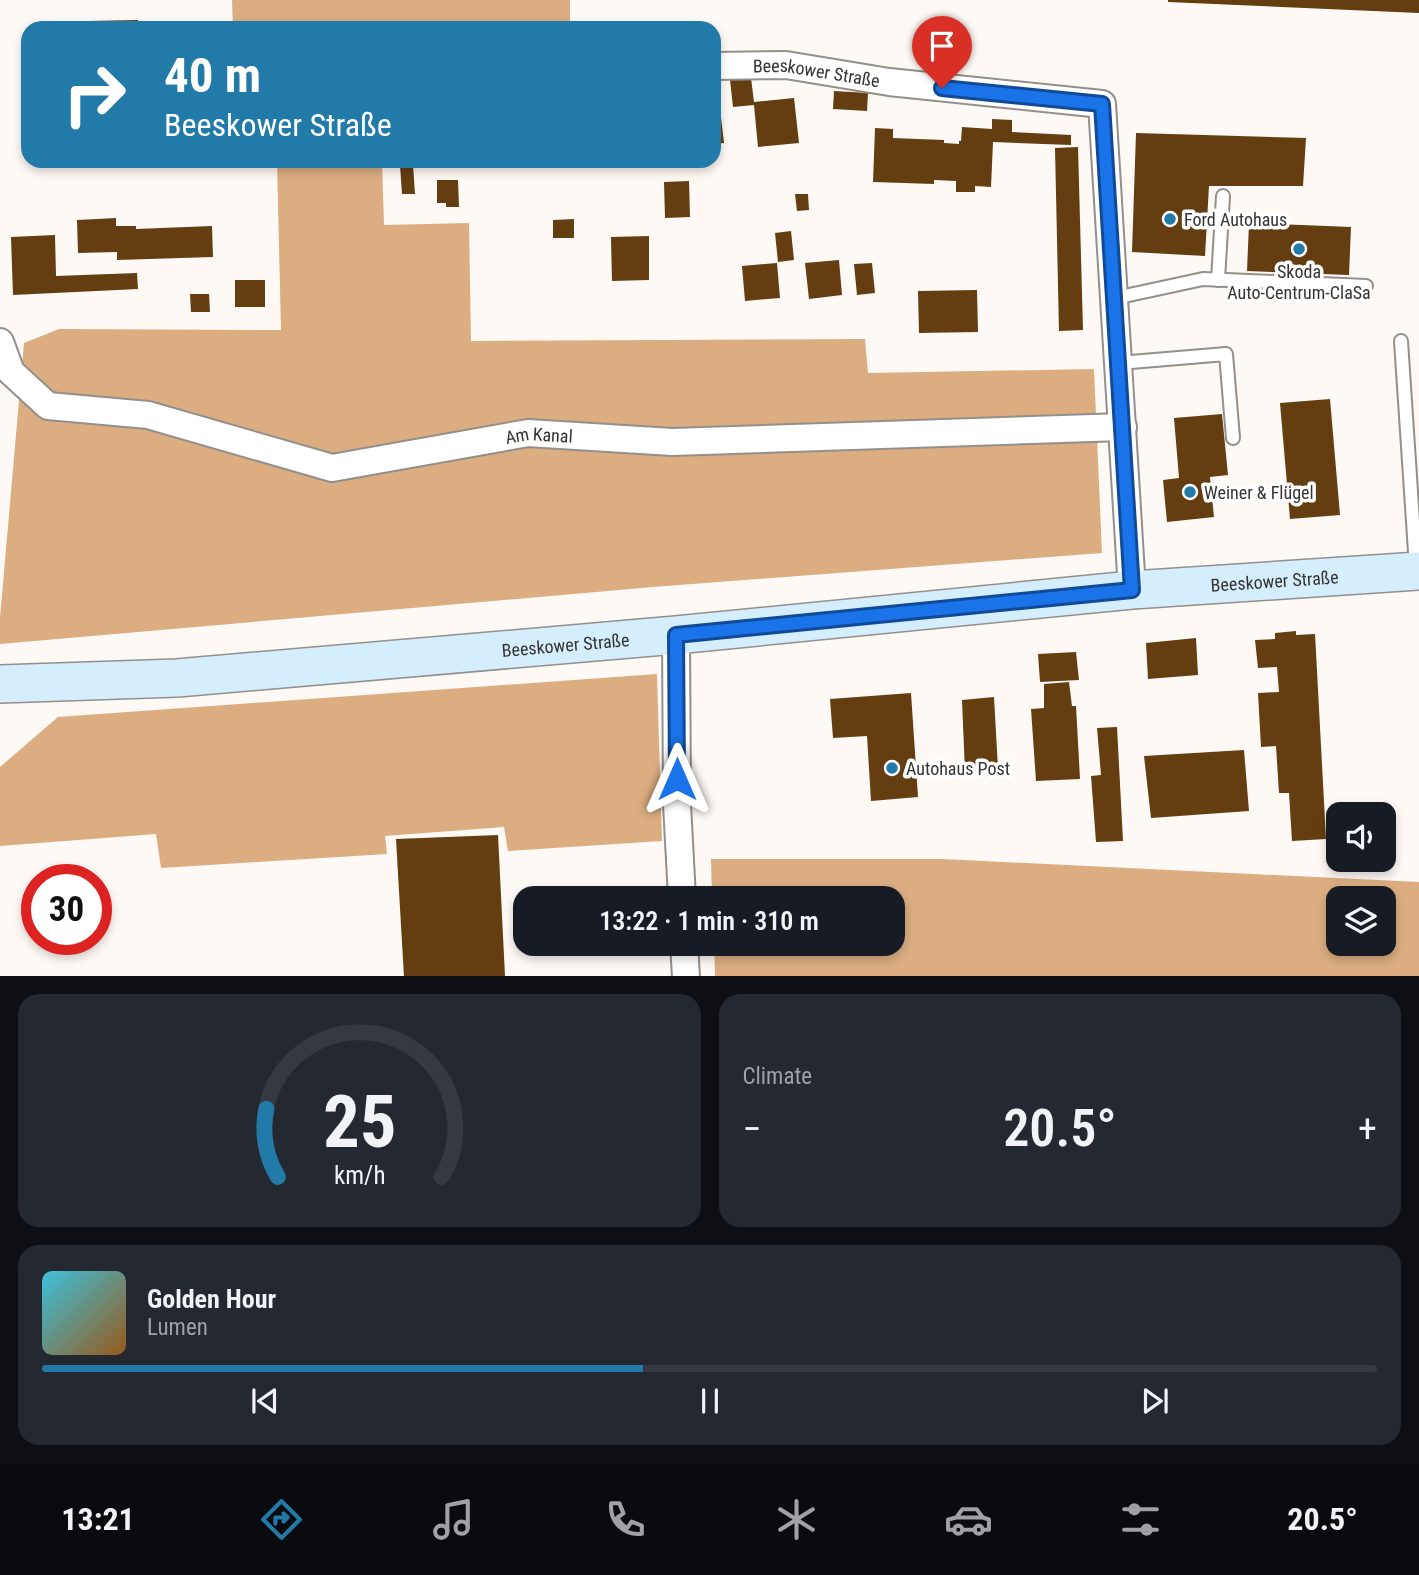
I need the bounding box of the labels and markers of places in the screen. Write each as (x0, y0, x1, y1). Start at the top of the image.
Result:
pin (912, 16, 972, 88)
place label: Ford Autohaus (1184, 209, 1287, 230)
marker: Ford Autohaus (1162, 211, 1178, 227)
marker: Skoda Auto-Centrum-ClaSa (1291, 241, 1307, 257)
place label: Skoda Auto-Centrum-ClaSa (1227, 261, 1371, 303)
place label: Weiner & Flügel (1204, 482, 1314, 503)
marker: Weiner & Flügel (1182, 484, 1198, 500)
place label: Autohaus Post (906, 758, 1010, 779)
marker: Autohaus Post (884, 760, 900, 776)

